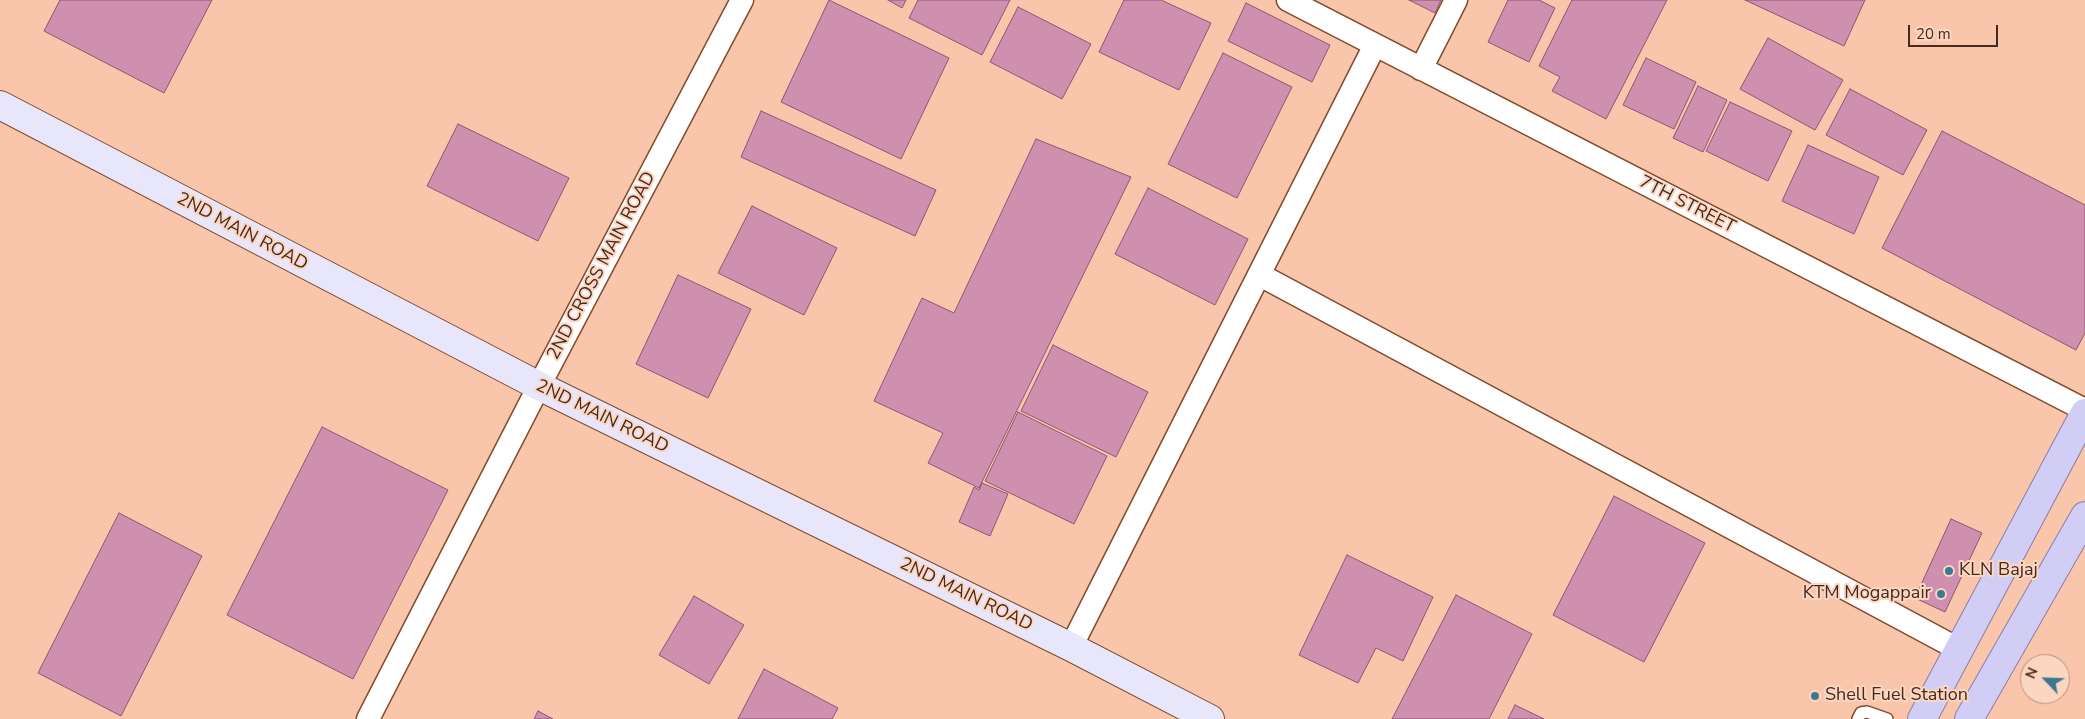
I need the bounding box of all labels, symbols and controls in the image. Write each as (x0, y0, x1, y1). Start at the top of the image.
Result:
scale bar (1910, 15, 2000, 47)
text: 20 m (1916, 24, 1951, 44)
street label: 2ND CROSS MAIN ROAD (543, 168, 661, 364)
street label: 7TH STREET (1635, 171, 1739, 239)
street label: 2ND MAIN ROAD (173, 188, 311, 276)
street label: 2ND MAIN ROAD (532, 375, 672, 459)
street label: 2ND MAIN ROAD (896, 553, 1036, 637)
place label: KLN Bajaj (1959, 560, 2038, 582)
marker: KLN Bajaj (1943, 565, 1955, 577)
place label: KTM Mogappair (1803, 583, 1931, 605)
marker: KTM Mogappair (1935, 588, 1947, 600)
north arrow (2020, 654, 2070, 704)
text: N (2021, 664, 2043, 682)
place label: Shell Fuel Station (1825, 685, 1968, 707)
marker: Shell Fuel Station (1809, 690, 1821, 702)

